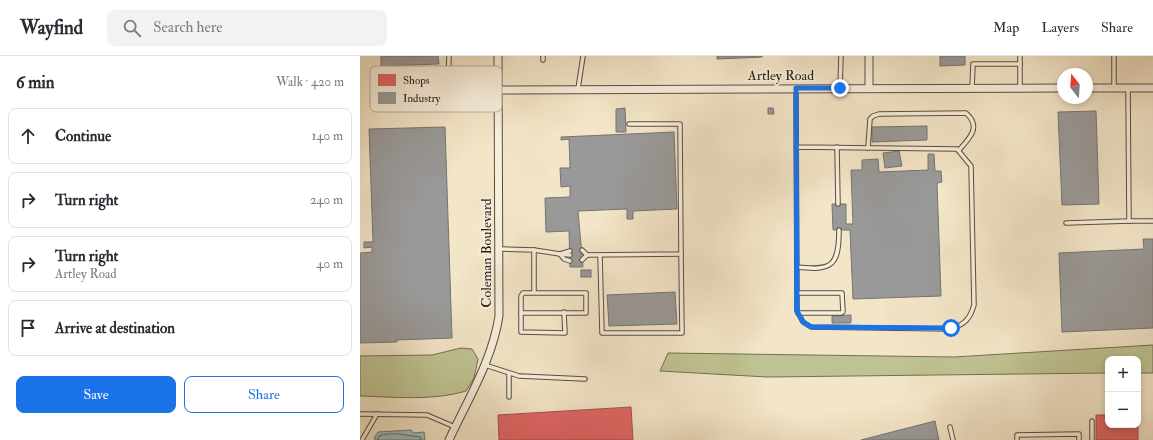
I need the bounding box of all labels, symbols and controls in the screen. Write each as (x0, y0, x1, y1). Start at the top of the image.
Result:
search box (107, 10, 387, 46)
text: Wayfind (20, 16, 83, 40)
icon: search (121, 17, 143, 39)
text: Search here (153, 18, 223, 37)
text: Map (993, 19, 1019, 36)
text: Layers (1041, 19, 1079, 36)
text: Share (1101, 19, 1133, 36)
legend (370, 66, 502, 112)
street label: Artley Road (747, 67, 814, 85)
north arrow (1057, 68, 1093, 104)
text: 6 min (16, 72, 55, 93)
text: Walk · 420 m (276, 74, 344, 90)
text: Shops (403, 74, 430, 88)
route end (831, 79, 849, 97)
text: Industry (403, 92, 441, 106)
icon: ahead (17, 125, 39, 147)
text: Continue (55, 127, 111, 146)
text: 140 m (312, 128, 343, 144)
icon: right (17, 189, 39, 211)
text: Turn right (55, 191, 118, 210)
text: 240 m (310, 192, 343, 208)
street label: Coleman Boulevard (478, 198, 495, 308)
text: Turn right (55, 247, 118, 266)
icon: right (17, 253, 39, 275)
text: 40 m (317, 256, 343, 272)
text: Artley Road (55, 266, 117, 282)
icon: arrive (17, 317, 39, 339)
text: Arrive at destination (55, 319, 175, 338)
route start (942, 319, 960, 337)
map controls (1105, 356, 1141, 428)
button: + (1105, 356, 1141, 392)
button: Save (16, 376, 176, 413)
button: Share (184, 376, 344, 413)
button: − (1105, 392, 1141, 428)

